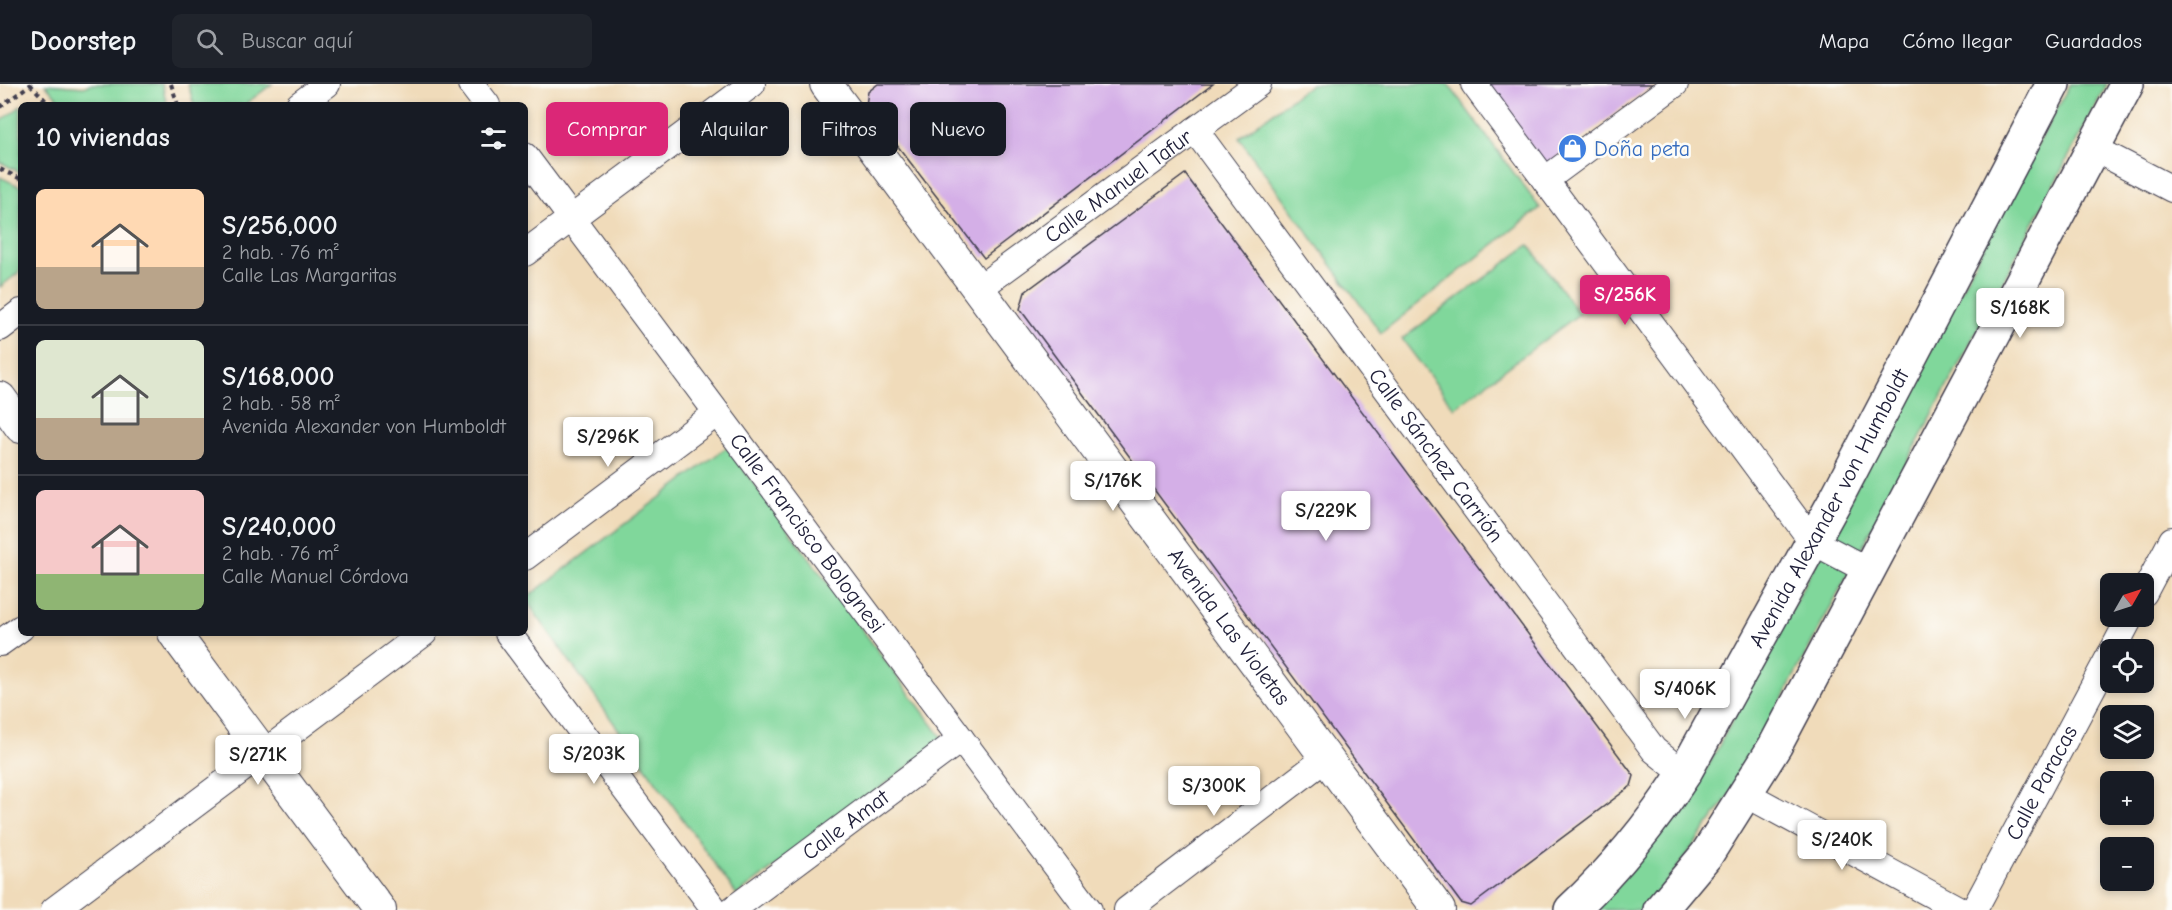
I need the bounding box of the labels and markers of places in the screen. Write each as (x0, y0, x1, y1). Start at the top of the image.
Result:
shop icon: Doña peta (1557, 133, 1589, 165)
place label: Doña peta (1594, 136, 1690, 162)
pin: S/256K (1576, 275, 1674, 326)
pin: S/168K (1971, 288, 2069, 339)
pin: S/296K (559, 417, 657, 468)
pin: S/176K (1064, 461, 1162, 512)
pin: S/229K (1277, 491, 1375, 542)
pin: S/406K (1636, 669, 1734, 720)
pin: S/203K (545, 734, 643, 785)
pin: S/271K (209, 735, 307, 786)
pin: S/300K (1165, 766, 1263, 817)
pin: S/240K (1793, 820, 1891, 871)

